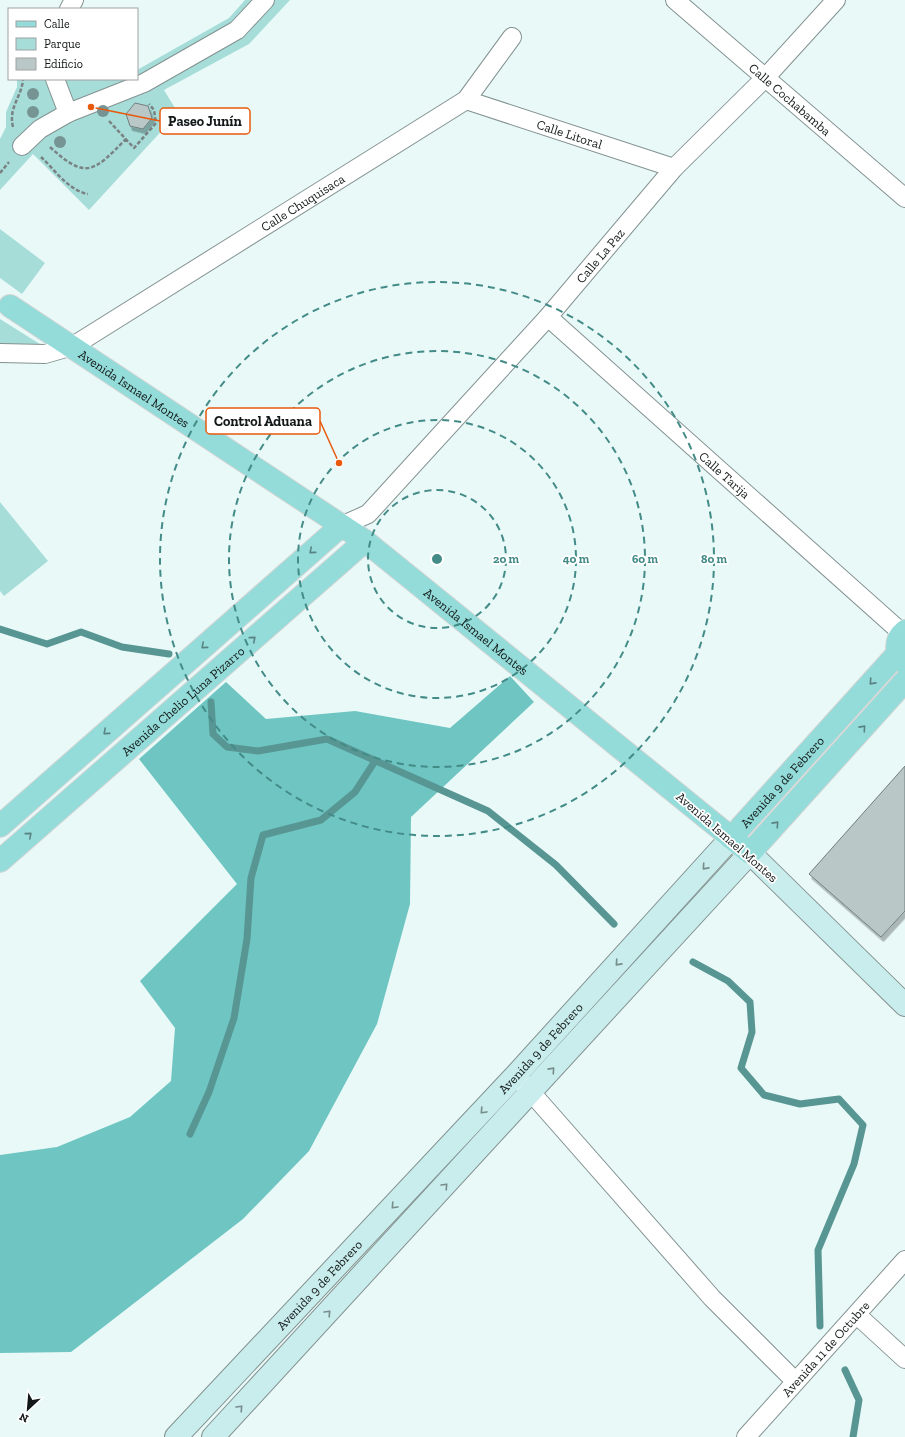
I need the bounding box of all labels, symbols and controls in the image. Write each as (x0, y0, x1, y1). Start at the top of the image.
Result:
legend (8, 8, 138, 80)
text: Calle (44, 17, 70, 31)
text: Parque (44, 37, 81, 51)
text: Edificio (44, 57, 83, 71)
street label: Calle Cochabamba (746, 60, 835, 139)
callout: Paseo Junín (160, 108, 250, 134)
text: Paseo Junín (168, 113, 243, 130)
street label: Calle Litoral (535, 116, 605, 152)
street label: Calle Chuquisaca (258, 170, 348, 234)
street label: Calle La Paz (573, 225, 627, 286)
street label: Avenida Ismael Montes (76, 346, 193, 430)
callout: Control Aduana (206, 408, 320, 434)
text: Control Aduana (214, 413, 312, 430)
street label: Calle Tarija (696, 448, 754, 502)
one-way arrow (309, 547, 317, 554)
centre of rings (430, 552, 444, 566)
text: 20 m (493, 552, 520, 566)
text: 40 m (563, 552, 590, 566)
text: 60 m (632, 552, 659, 566)
text: 80 m (701, 552, 728, 566)
street label: Avenida Ismael Montes (421, 585, 532, 678)
one-way arrow (249, 636, 256, 643)
one-way arrow (201, 642, 209, 649)
street label: Avenida Chelio Luna Pizarro (118, 643, 247, 759)
one-way arrow (869, 677, 876, 685)
one-way arrow (858, 725, 865, 732)
one-way arrow (104, 728, 111, 735)
street label: Avenida 9 de Febrero (737, 733, 827, 830)
street label: Avenida Ismael Montes (673, 789, 781, 885)
one-way arrow (771, 821, 778, 829)
one-way arrow (25, 833, 32, 840)
one-way arrow (702, 862, 709, 870)
one-way arrow (615, 959, 622, 966)
street label: Avenida 9 de Febrero (495, 999, 586, 1097)
one-way arrow (547, 1067, 554, 1075)
one-way arrow (480, 1106, 488, 1114)
one-way arrow (440, 1184, 447, 1191)
one-way arrow (391, 1201, 398, 1209)
street label: Avenida 9 de Febrero (273, 1236, 365, 1333)
street label: Avenida 11 de Octubre (779, 1298, 872, 1399)
one-way arrow (323, 1310, 331, 1318)
north arrow (8, 1389, 48, 1429)
one-way arrow (235, 1405, 243, 1413)
text: N (17, 1410, 30, 1425)

